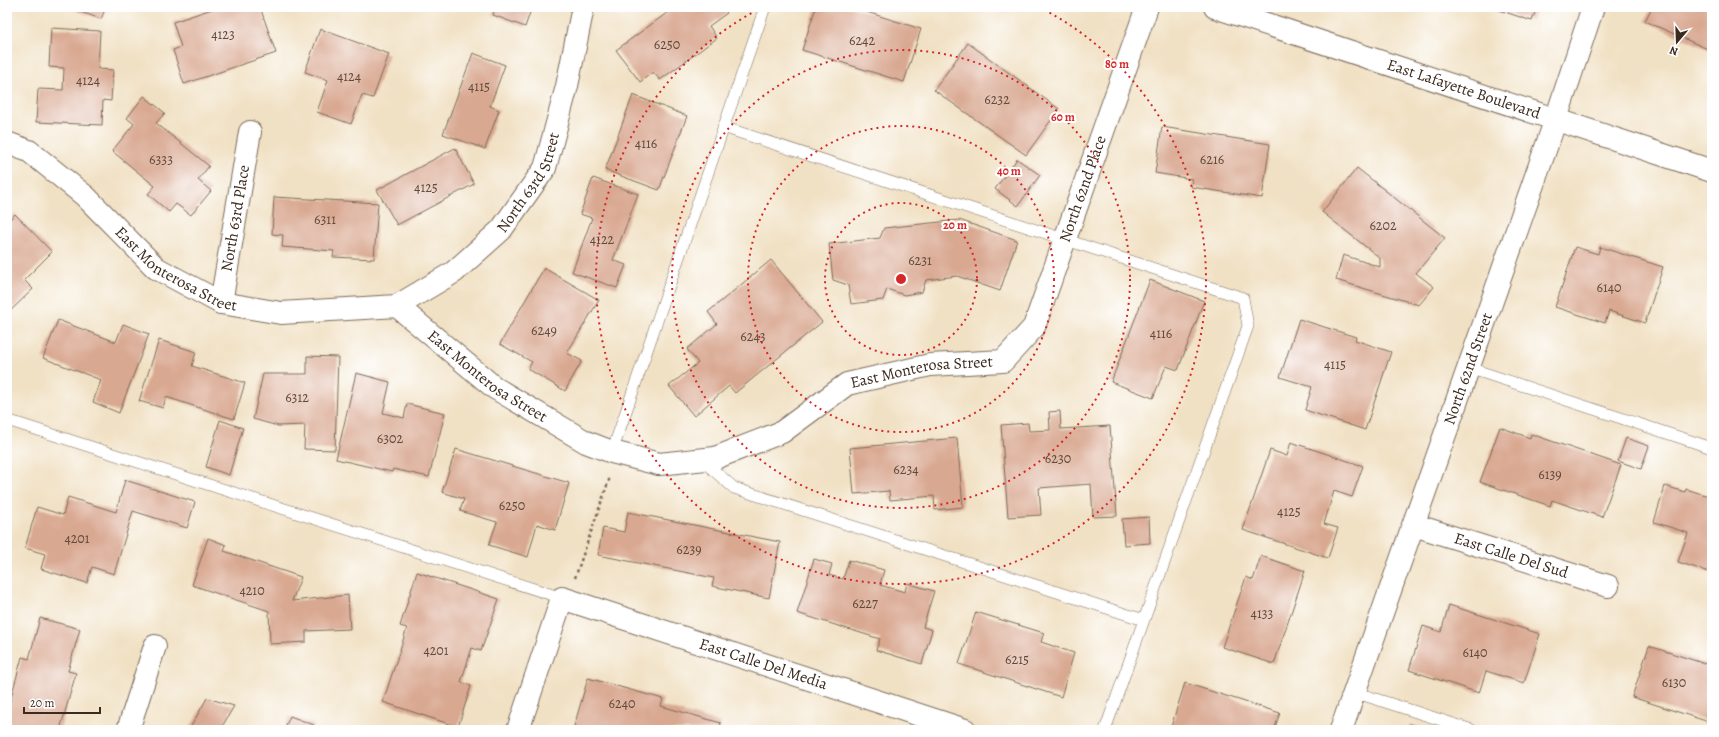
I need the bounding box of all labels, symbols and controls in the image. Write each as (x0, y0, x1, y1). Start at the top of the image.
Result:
north arrow (1657, 22, 1697, 62)
house number: 4123 (211, 25, 235, 44)
house number: 6242 (849, 31, 875, 50)
house number: 6250 (654, 35, 680, 54)
text: N (1668, 43, 1680, 59)
street label: East Lafayette Boulevard (1384, 54, 1544, 125)
text: 80 m (1105, 56, 1129, 72)
house number: 4124 (337, 67, 361, 86)
house number: 4124 (76, 71, 100, 90)
house number: 4115 (468, 77, 490, 96)
house number: 6232 (984, 90, 1010, 109)
text: 60 m (1051, 109, 1075, 125)
street label: North 63rd Street (491, 130, 565, 237)
street label: North 62nd Place (1054, 132, 1112, 245)
house number: 4116 (635, 134, 657, 153)
house number: 6333 (149, 150, 173, 169)
house number: 6216 (1200, 150, 1224, 169)
street label: North 63rd Place (216, 163, 255, 273)
text: 40 m (997, 163, 1021, 179)
house number: 4125 (414, 178, 438, 197)
house number: 6311 (314, 210, 336, 229)
house number: 6202 (1369, 216, 1397, 235)
text: 20 m (943, 217, 967, 233)
street label: East Monterosa Street (110, 221, 239, 316)
house number: 4122 (590, 230, 615, 249)
house number: 6231 (908, 251, 932, 270)
centre of rings (894, 272, 908, 286)
house number: 6140 (1596, 278, 1622, 297)
street label: North 62nd Street (1438, 310, 1498, 428)
house number: 6249 (531, 321, 557, 340)
house number: 4116 (1150, 324, 1172, 343)
street label: East Monterosa Street (423, 325, 551, 428)
house number: 6243 (740, 327, 766, 346)
street label: East Monterosa Street (848, 351, 993, 394)
house number: 4115 (1324, 355, 1346, 374)
house number: 6312 (285, 388, 309, 407)
house number: 6302 (377, 429, 404, 448)
house number: 6230 (1045, 449, 1071, 468)
house number: 6234 (893, 460, 919, 479)
house number: 6139 (1538, 465, 1562, 484)
house number: 6250 (499, 496, 525, 515)
house number: 4125 (1277, 502, 1301, 521)
street label: East Calle Del Sud (1452, 527, 1571, 584)
house number: 4201 (64, 529, 90, 548)
house number: 6239 (676, 540, 702, 559)
house number: 4210 (239, 581, 265, 600)
house number: 6227 (852, 594, 878, 613)
house number: 4133 (1251, 604, 1274, 623)
street label: East Calle Del Media (696, 633, 831, 695)
house number: 4201 (423, 641, 449, 660)
house number: 6140 (1462, 643, 1488, 662)
house number: 6215 (1005, 650, 1029, 669)
house number: 6130 (1662, 673, 1686, 692)
scale bar (24, 689, 100, 715)
house number: 6240 (609, 694, 635, 713)
text: 20 m (30, 695, 54, 711)

